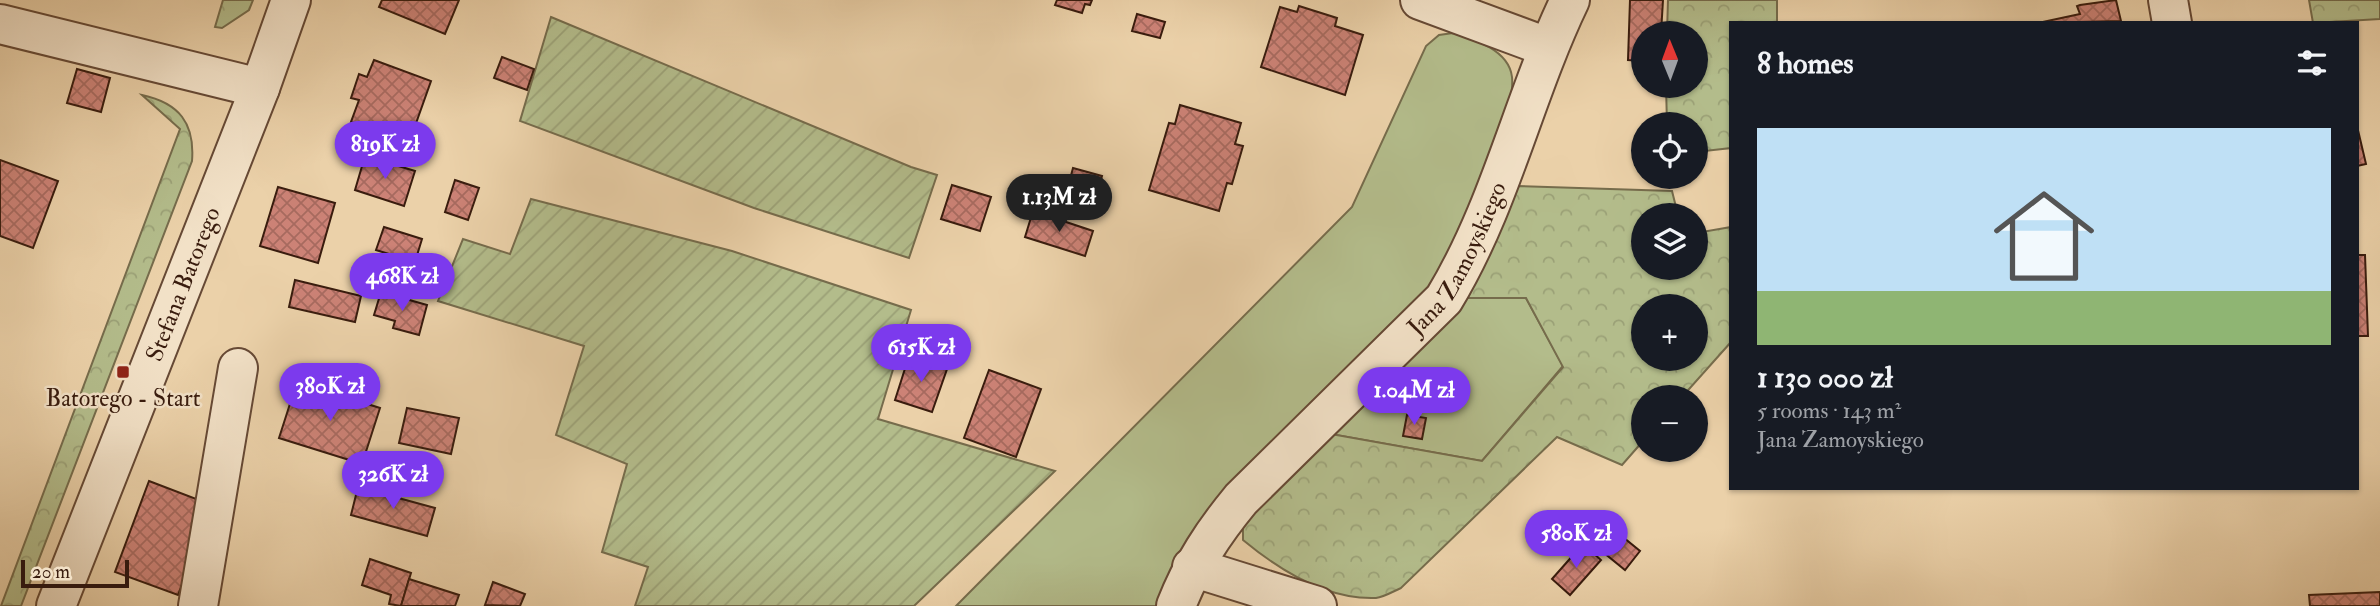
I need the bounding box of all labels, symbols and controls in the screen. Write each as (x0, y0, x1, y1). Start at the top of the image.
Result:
north arrow (1631, 21, 1708, 98)
map controls (1631, 21, 1708, 462)
icon: filters (2293, 44, 2331, 82)
text: 8 homes (1757, 45, 1854, 82)
button: locate (1631, 112, 1708, 189)
pin: 819K zł (320, 122, 450, 181)
text: 819K zł (351, 129, 419, 158)
icon: home (1981, 173, 2107, 299)
pin: 1.13M zł (987, 174, 1131, 234)
street label: Jana Zamoyskiego (1400, 178, 1514, 343)
text: 1.13M zł (1022, 182, 1096, 211)
street label: Stefana Batorego (139, 203, 228, 366)
button: layers (1631, 203, 1708, 280)
pin: 468K zł (337, 254, 467, 313)
text: 468K zł (366, 261, 438, 290)
button: + (1631, 294, 1708, 371)
pin: 615K zł (856, 324, 986, 384)
text: 615K zł (887, 332, 955, 361)
text: 1 130 000 zł (1757, 359, 1893, 396)
marker: Batorego - Start (115, 364, 131, 380)
pin: 380K zł (265, 364, 395, 423)
pin: 1.04M zł (1342, 368, 1486, 427)
text: 380K zł (295, 371, 365, 400)
text: 1.04M zł (1374, 375, 1454, 404)
place label: Batorego - Start (45, 383, 201, 414)
button: − (1631, 385, 1708, 462)
text: 5 rooms · 143 m² (1757, 396, 1901, 425)
text: Jana Zamoyskiego (1757, 425, 1924, 454)
pin: 326K zł (328, 452, 458, 511)
text: 326K zł (358, 459, 428, 488)
pin: 580K zł (1511, 510, 1641, 570)
text: 580K zł (1541, 518, 1611, 547)
scale bar (21, 557, 130, 589)
text: 20 m (32, 560, 70, 584)

